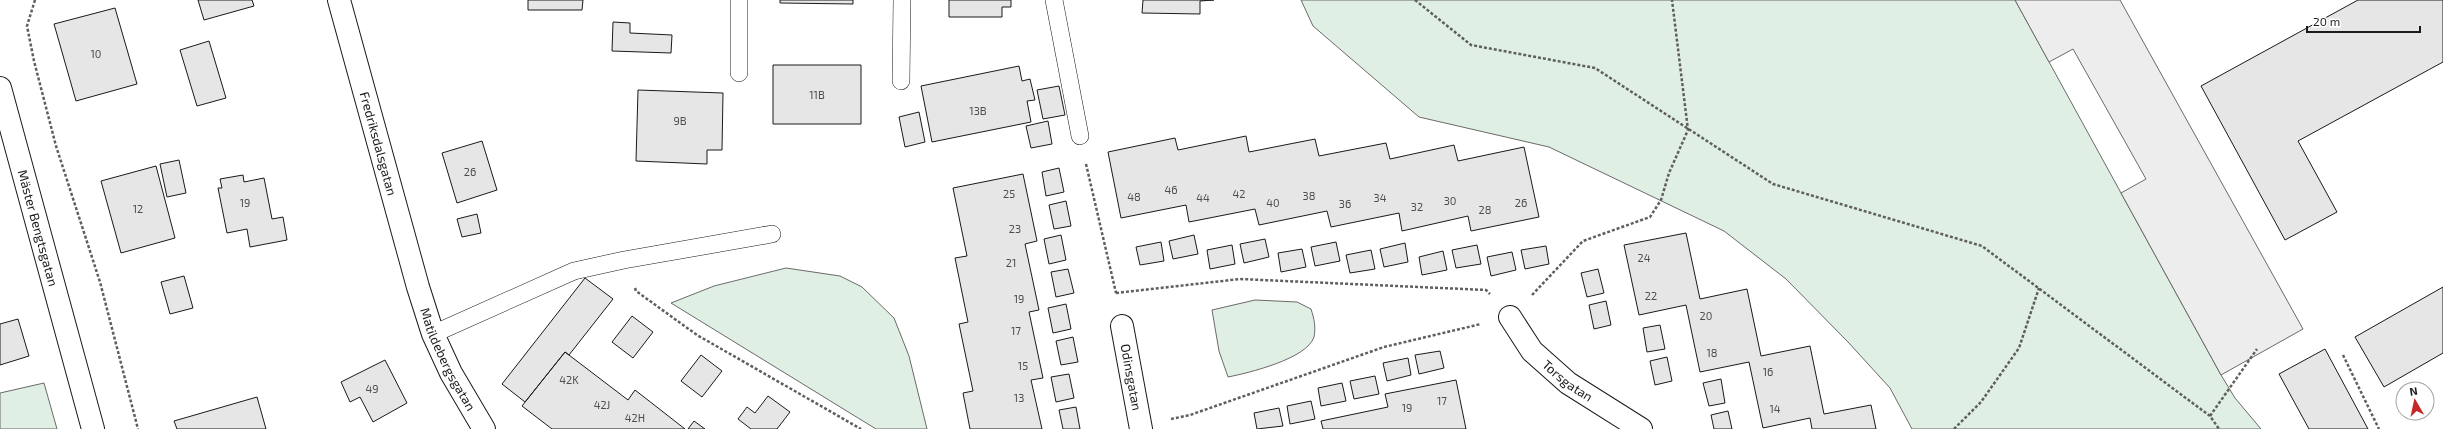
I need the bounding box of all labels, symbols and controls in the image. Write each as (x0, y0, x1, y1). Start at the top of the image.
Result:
scale bar (2307, 8, 2420, 34)
text: 20 m (2313, 14, 2340, 28)
house number: 10 (90, 47, 102, 60)
house number: 11B (809, 88, 825, 101)
street label: Fredriksdalsgatan (357, 90, 400, 197)
house number: 13B (969, 104, 987, 117)
house number: 9B (673, 114, 687, 127)
house number: 26 (464, 165, 476, 178)
street label: Mäster Bengtsgatan (15, 168, 62, 288)
house number: 46 (1164, 183, 1178, 196)
house number: 25 (1003, 187, 1015, 200)
house number: 42 (1233, 187, 1245, 200)
house number: 38 (1303, 189, 1315, 202)
house number: 48 (1127, 190, 1141, 203)
house number: 44 (1196, 191, 1210, 204)
house number: 34 (1374, 191, 1387, 204)
house number: 30 (1444, 194, 1456, 207)
house number: 19 (240, 196, 250, 209)
house number: 40 (1266, 196, 1280, 209)
house number: 26 (1515, 196, 1527, 209)
house number: 36 (1339, 197, 1351, 210)
house number: 32 (1411, 200, 1423, 213)
house number: 12 (133, 202, 143, 215)
house number: 28 (1479, 203, 1491, 216)
house number: 23 (1009, 222, 1021, 235)
house number: 24 (1638, 251, 1651, 264)
house number: 21 (1006, 256, 1016, 269)
house number: 22 (1645, 289, 1657, 302)
house number: 19 (1014, 292, 1024, 305)
street label: Matildebergsgatan (417, 306, 479, 413)
house number: 20 (1700, 309, 1712, 322)
house number: 17 (1011, 324, 1021, 337)
street label: Odinsgatan (1117, 342, 1145, 412)
house number: 18 (1706, 346, 1718, 359)
street label: Torsgatan (1539, 356, 1596, 405)
house number: 15 (1018, 359, 1028, 372)
house number: 16 (1763, 365, 1773, 378)
house number: 42K (559, 373, 579, 386)
north arrow (2395, 381, 2435, 421)
house number: 49 (365, 382, 379, 395)
text: N (2408, 384, 2418, 398)
house number: 13 (1014, 391, 1024, 404)
house number: 17 (1437, 394, 1447, 407)
house number: 42J (594, 398, 610, 411)
house number: 19 (1402, 401, 1412, 414)
house number: 14 (1769, 402, 1781, 415)
house number: 42H (625, 411, 645, 424)

